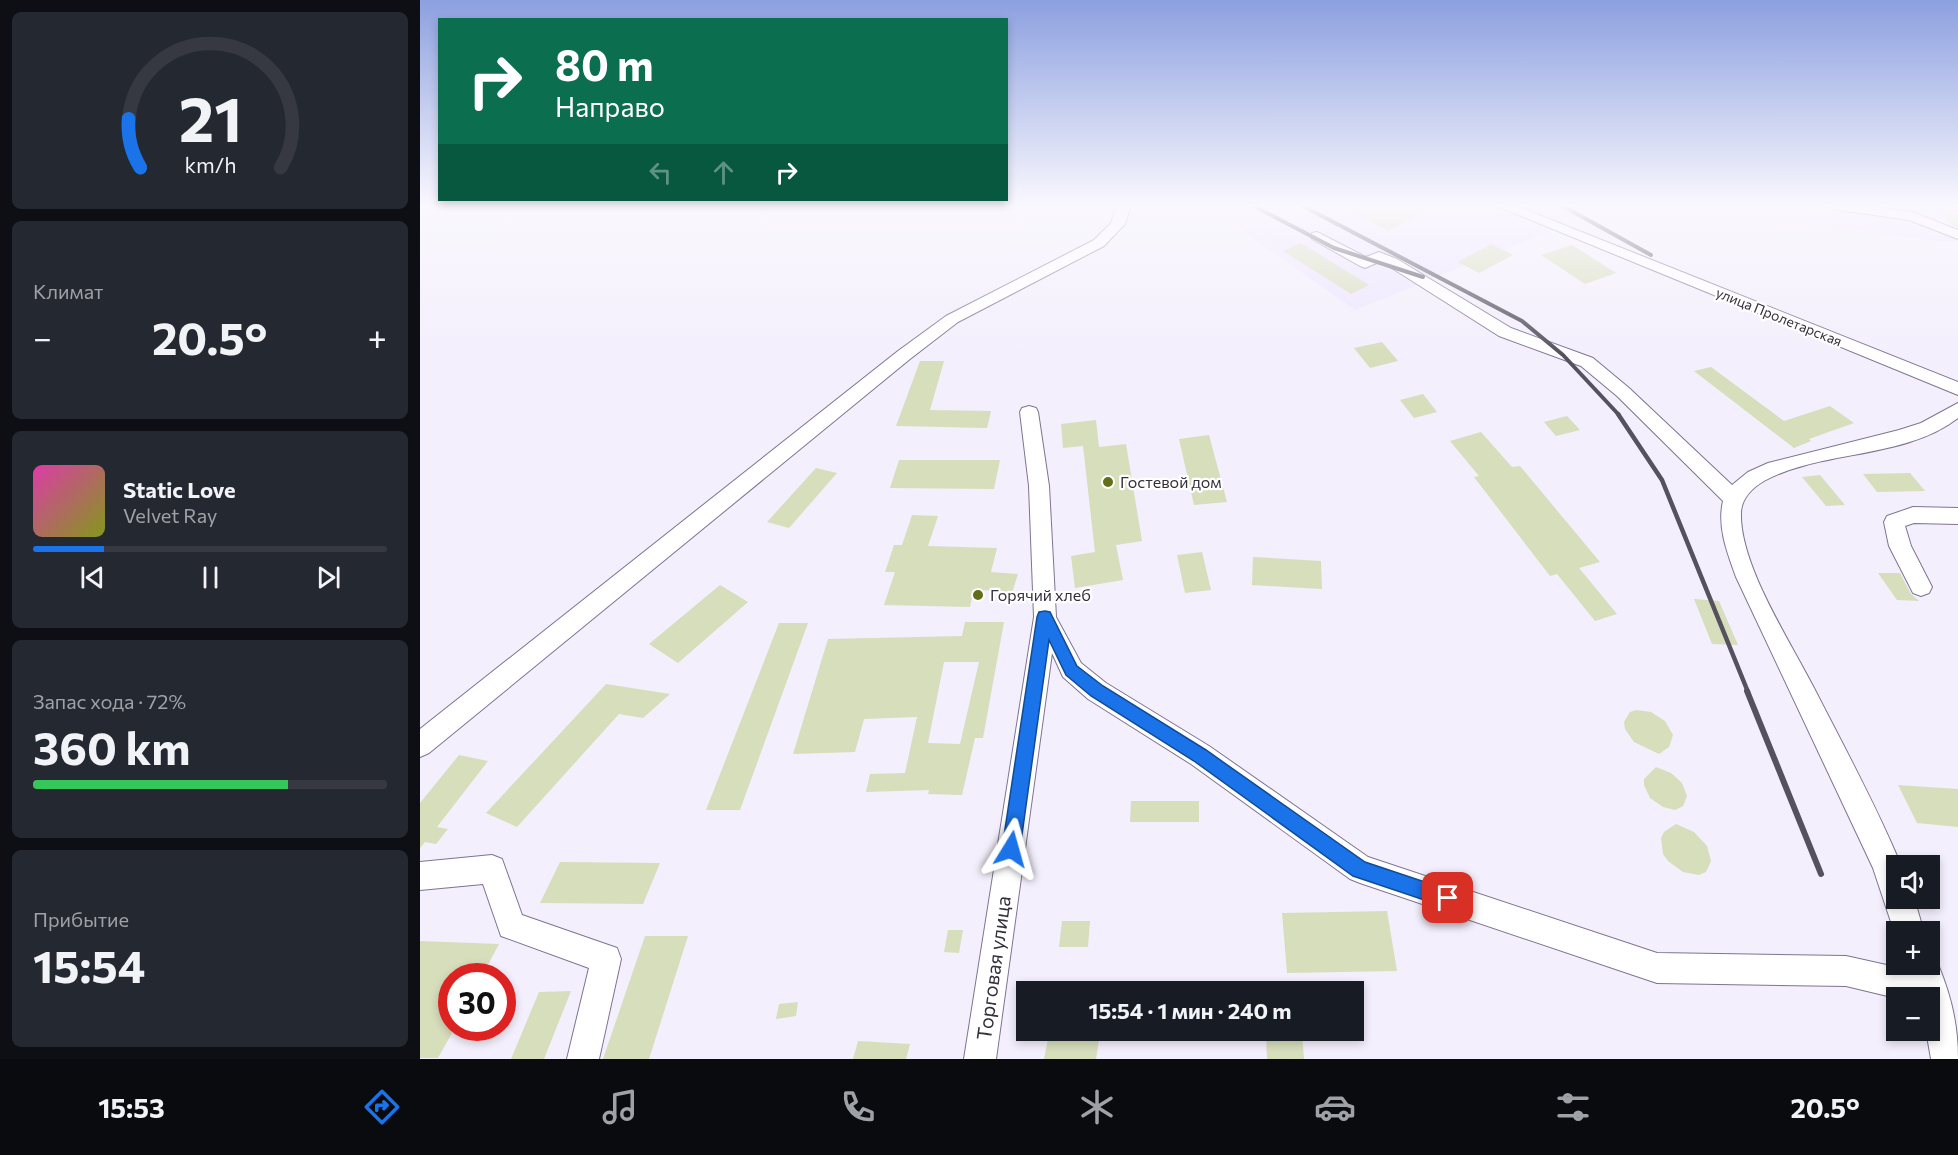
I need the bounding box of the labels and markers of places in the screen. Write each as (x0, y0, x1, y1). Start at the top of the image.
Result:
place label: Гостевой дом (1120, 472, 1222, 491)
marker: Гостевой дом (1101, 475, 1115, 489)
place label: Горячий хлеб (990, 585, 1091, 604)
marker: Горячий хлеб (971, 588, 985, 602)
pin (1422, 872, 1473, 923)

